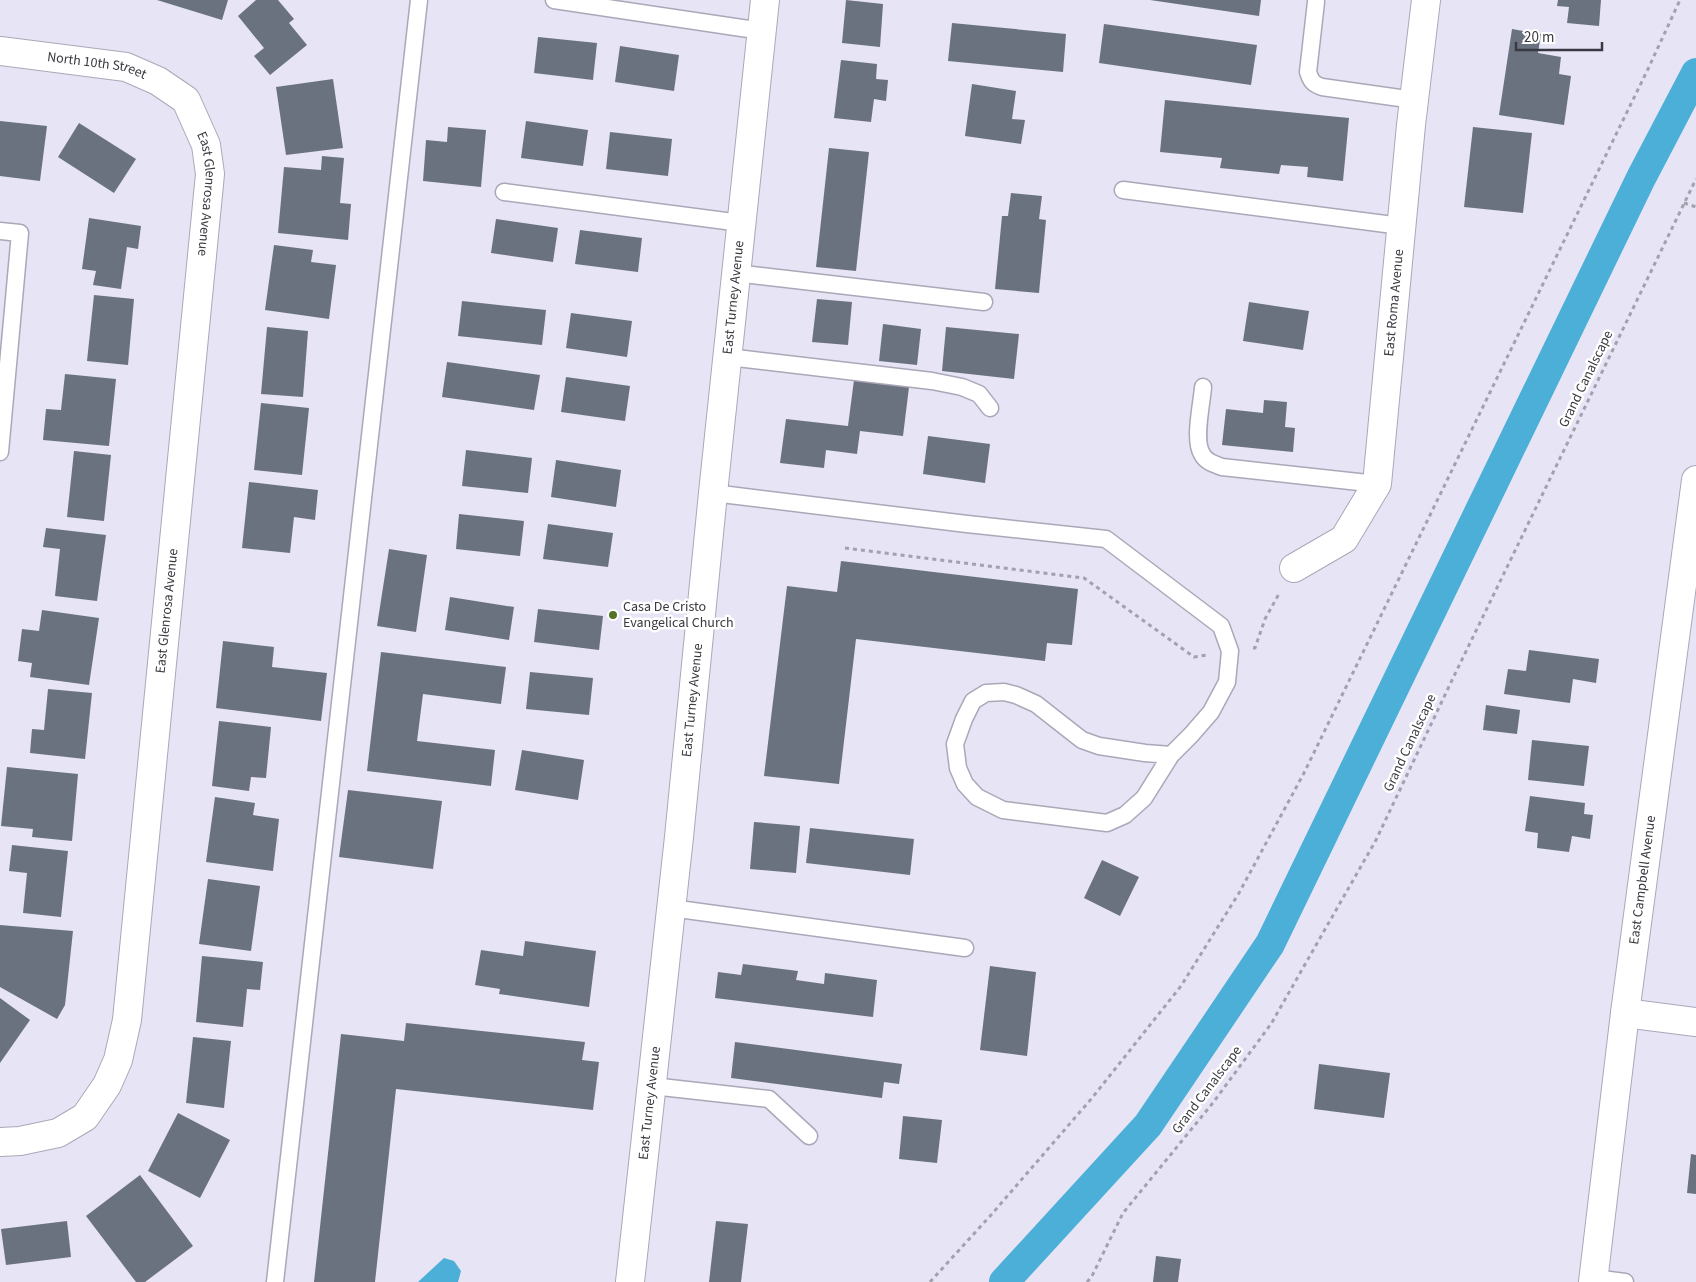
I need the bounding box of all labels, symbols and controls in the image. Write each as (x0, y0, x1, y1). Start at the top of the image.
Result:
scale bar (1516, 20, 1602, 52)
text: 20 m (1524, 27, 1554, 48)
street label: North 10th Street (46, 47, 150, 85)
street label: East Glenrosa Avenue (191, 128, 220, 257)
street label: East Turney Avenue (718, 240, 750, 355)
street label: East Roma Avenue (1379, 248, 1409, 357)
street label: Grand Canalscape (1554, 327, 1618, 431)
street label: East Glenrosa Avenue (150, 547, 184, 674)
place label: Casa De Cristo Evangelical Church (623, 597, 734, 633)
marker: Casa De Cristo Evangelical Church (607, 609, 619, 621)
street label: East Turney Avenue (677, 643, 708, 758)
street label: Grand Canalscape (1379, 691, 1441, 795)
street label: East Campbell Avenue (1624, 814, 1661, 946)
street label: Grand Canalscape (1167, 1042, 1247, 1138)
street label: East Turney Avenue (634, 1045, 666, 1161)

